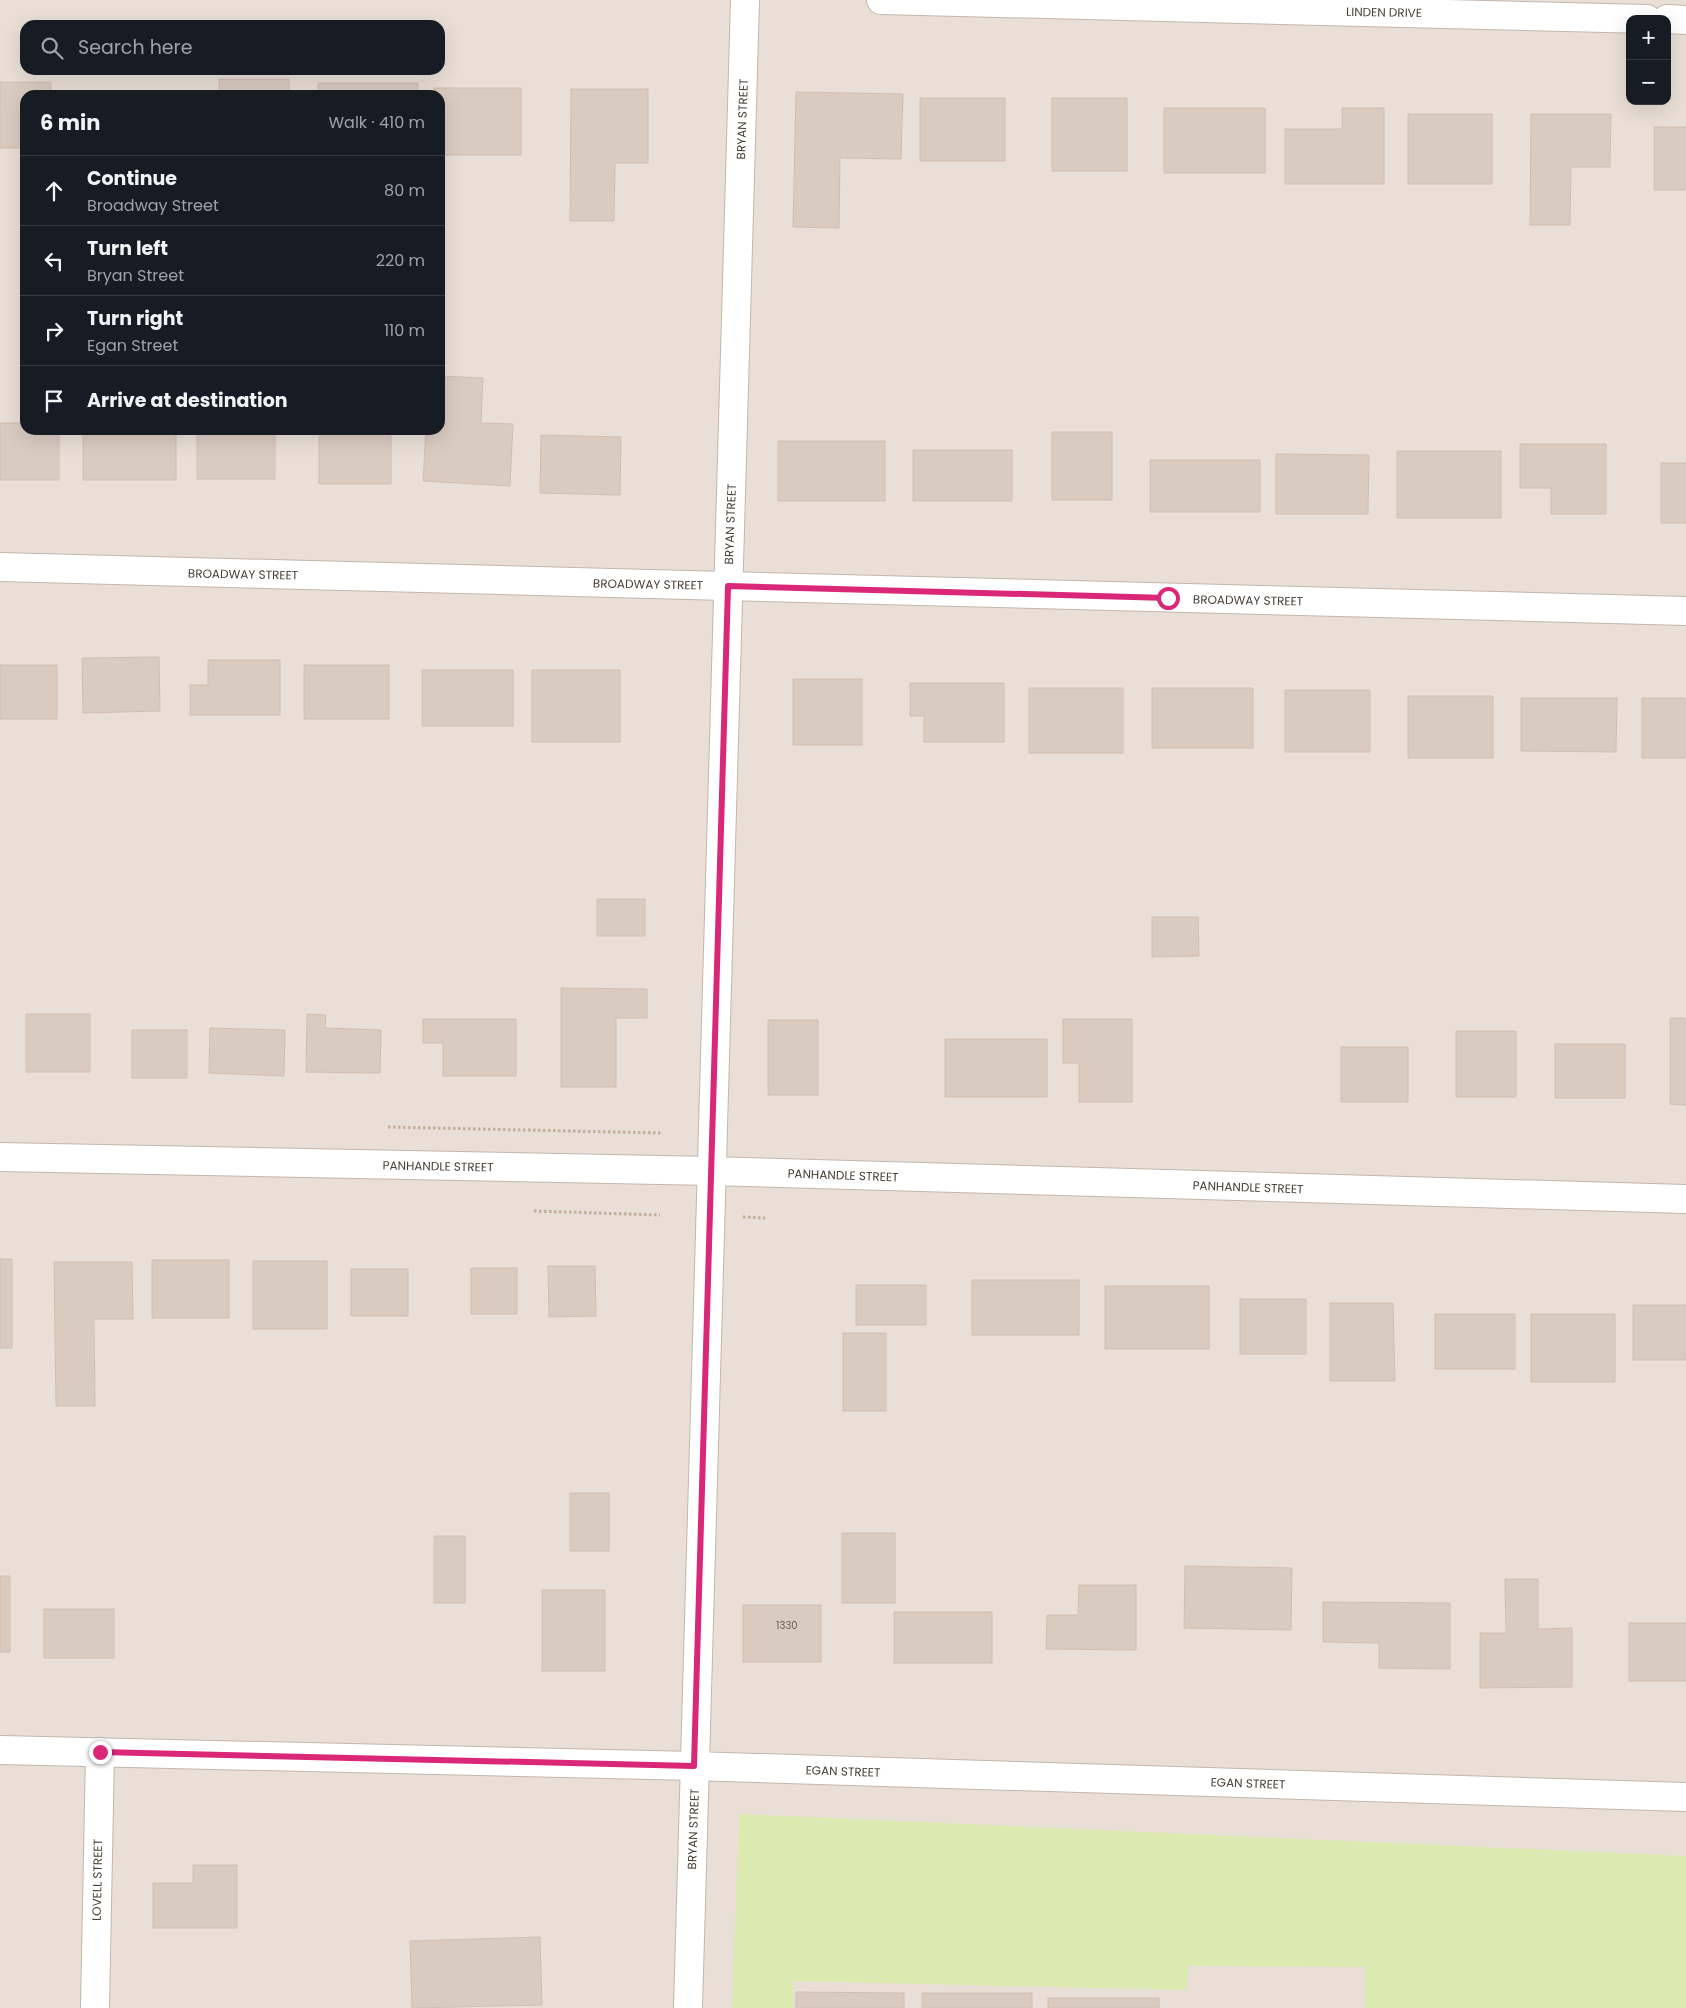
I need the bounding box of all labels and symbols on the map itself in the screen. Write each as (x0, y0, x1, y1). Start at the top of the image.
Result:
street label: LINDEN DRIVE (1346, 3, 1422, 21)
street label: BRYAN STREET (732, 78, 752, 160)
street label: BRYAN STREET (720, 483, 740, 565)
street label: BROADWAY STREET (188, 565, 299, 583)
street label: BROADWAY STREET (593, 575, 704, 593)
route start (1157, 587, 1180, 610)
street label: BROADWAY STREET (1193, 591, 1304, 609)
street label: PANHANDLE STREET (382, 1157, 494, 1175)
street label: PANHANDLE STREET (787, 1165, 899, 1185)
street label: PANHANDLE STREET (1192, 1177, 1304, 1197)
house number: 1330 (776, 1618, 798, 1633)
route end (89, 1741, 112, 1764)
street label: EGAN STREET (805, 1761, 881, 1781)
street label: EGAN STREET (1210, 1773, 1286, 1793)
street label: BRYAN STREET (683, 1788, 703, 1870)
street label: LOVELL STREET (88, 1838, 106, 1921)

